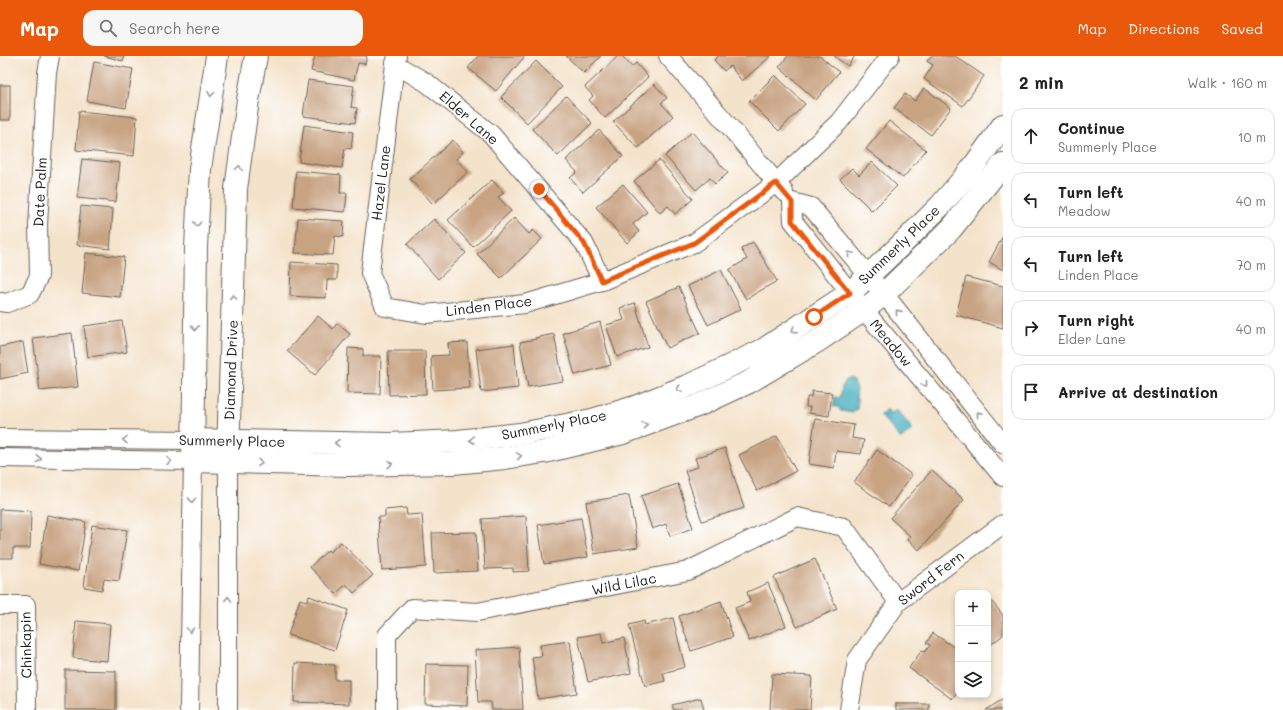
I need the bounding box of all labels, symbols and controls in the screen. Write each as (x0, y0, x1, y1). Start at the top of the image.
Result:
search box (83, 10, 363, 46)
text: Map (20, 16, 59, 41)
icon: search (97, 17, 119, 39)
text: Search here (129, 18, 220, 38)
text: Map (1078, 19, 1106, 38)
text: Directions (1128, 19, 1199, 38)
text: Saved (1221, 19, 1263, 38)
text: 2 min (1019, 71, 1064, 93)
text: Walk · 160 m (1187, 74, 1267, 91)
street label: Elder Lane (436, 86, 503, 149)
one-way arrow (207, 91, 216, 98)
text: Continue (1058, 118, 1125, 138)
icon: ahead (1020, 125, 1042, 147)
text: 10 m (1238, 128, 1266, 145)
text: Summerly Place (1058, 138, 1157, 155)
street label: Hazel Lane (366, 144, 395, 222)
street label: Date Palm (28, 157, 51, 227)
one-way arrow (234, 165, 243, 171)
route end (530, 180, 548, 198)
text: Turn left (1058, 182, 1123, 202)
icon: left (1020, 189, 1042, 211)
text: 40 m (1236, 192, 1266, 209)
street label: Summerly Place (854, 201, 944, 288)
text: Meadow (1058, 202, 1111, 219)
one-way arrow (193, 221, 202, 227)
text: Turn left (1058, 246, 1123, 266)
one-way arrow (847, 251, 854, 258)
icon: left (1020, 253, 1042, 275)
text: 70 m (1236, 256, 1266, 273)
text: Linden Place (1058, 266, 1139, 283)
street label: Linden Place (445, 291, 533, 320)
one-way arrow (229, 294, 237, 300)
route start (805, 308, 823, 326)
one-way arrow (895, 309, 902, 316)
text: Turn right (1058, 310, 1135, 330)
street label: Meadow (866, 315, 917, 370)
icon: right (1020, 317, 1042, 339)
street label: Diamond Drive (219, 320, 242, 420)
text: 40 m (1236, 320, 1266, 337)
one-way arrow (190, 325, 199, 331)
one-way arrow (791, 325, 798, 333)
text: Elder Lane (1058, 330, 1126, 347)
one-way arrow (920, 379, 927, 386)
icon: arrive (1020, 381, 1042, 403)
text: Arrive at destination (1058, 382, 1218, 402)
one-way arrow (675, 385, 682, 393)
street label: Summerly Place (500, 405, 608, 444)
one-way arrow (976, 411, 983, 418)
one-way arrow (642, 421, 649, 429)
street label: Summerly Place (179, 430, 285, 451)
one-way arrow (469, 435, 475, 444)
one-way arrow (122, 436, 128, 444)
one-way arrow (334, 439, 340, 447)
one-way arrow (516, 452, 522, 461)
one-way arrow (36, 455, 42, 463)
one-way arrow (166, 457, 172, 465)
one-way arrow (257, 459, 263, 467)
one-way arrow (387, 460, 393, 468)
one-way arrow (188, 497, 196, 503)
street label: Sword Fern (894, 546, 968, 609)
street label: Wild Lilac (590, 568, 658, 599)
map controls (955, 590, 991, 698)
button: + (955, 590, 991, 626)
one-way arrow (224, 596, 232, 602)
street label: Chinkapin (15, 611, 36, 679)
button: − (955, 626, 991, 662)
one-way arrow (186, 627, 194, 633)
button: layers (955, 662, 991, 698)

